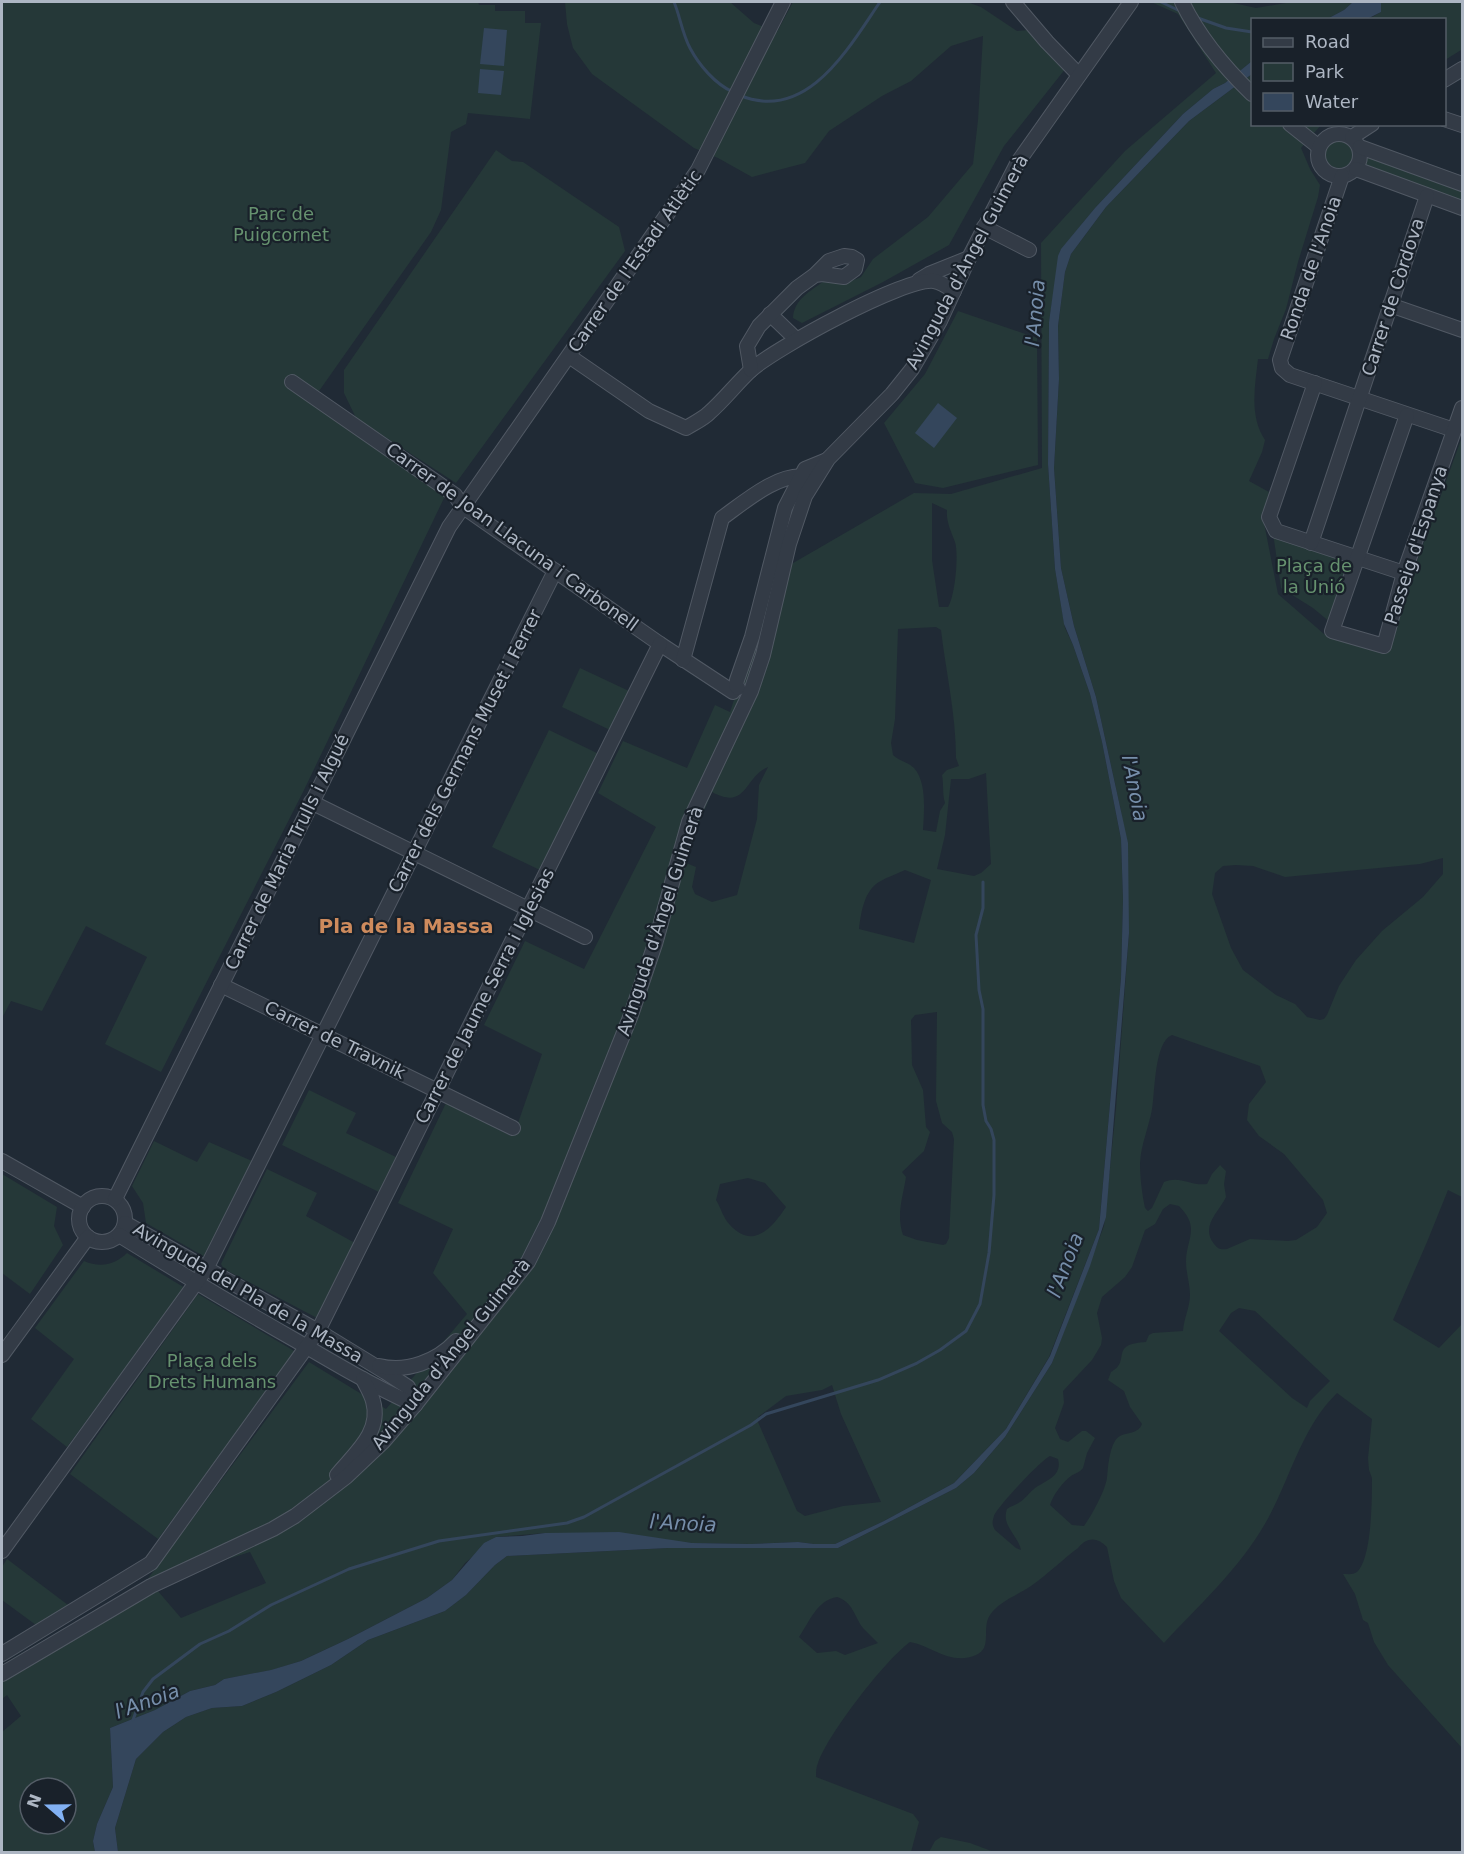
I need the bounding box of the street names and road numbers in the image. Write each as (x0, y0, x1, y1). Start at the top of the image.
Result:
street label: Avinguda d'Àngel Guimerà (901, 151, 1032, 373)
street label: Carrer de l'Estadi Atlètic (563, 165, 706, 356)
street label: Ronda de l'Anoia (1276, 193, 1345, 343)
street label: Carrer de Còrdova (1357, 215, 1428, 379)
street label: Carrer de Joan Llacuna i Carbonell (382, 438, 643, 635)
street label: Passeig d'Espanya (1380, 463, 1451, 627)
street label: Carrer dels Germans Muset i Ferrer (384, 605, 546, 896)
street label: Carrer de Maria Trulls i Algué (220, 730, 353, 973)
street label: Avinguda d'Àngel Guimerà (612, 803, 707, 1038)
street label: Carrer de Jaume Serra i Iglesias (411, 864, 558, 1127)
street label: Carrer de Travnik (261, 996, 410, 1083)
street label: Avinguda del Pla de la Massa (130, 1218, 367, 1367)
street label: Avinguda d'Àngel Guimerà (367, 1254, 534, 1454)

